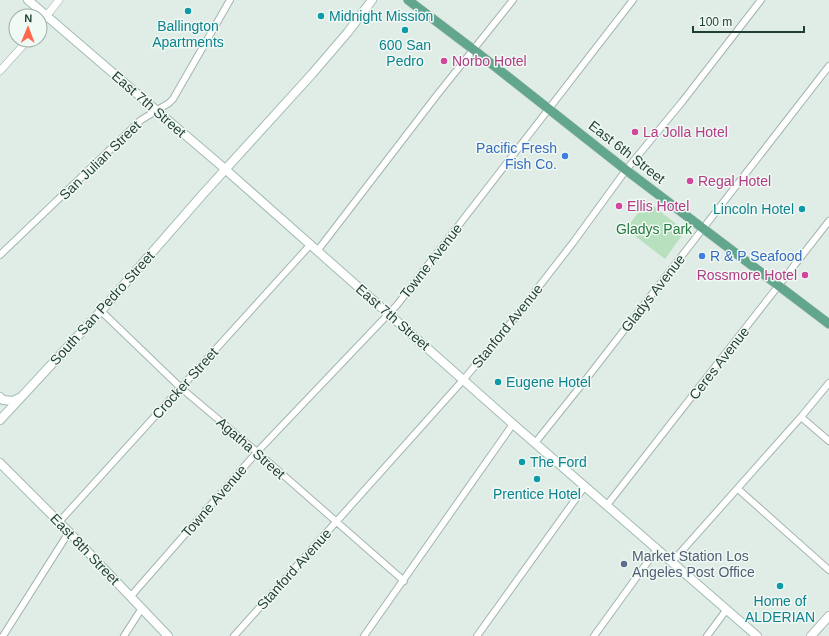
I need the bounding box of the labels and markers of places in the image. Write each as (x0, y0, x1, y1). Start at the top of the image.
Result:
marker: Ballington Apartments (183, 6, 193, 16)
place label: Midnight Mission (329, 8, 433, 24)
marker: Midnight Mission (316, 11, 326, 21)
place label: Ballington Apartments (152, 18, 224, 50)
marker: 600 San Pedro (400, 25, 410, 35)
place label: 600 San Pedro (379, 37, 431, 69)
place label: Norbo Hotel (452, 53, 527, 69)
marker: Norbo Hotel (439, 56, 449, 66)
place label: La Jolla Hotel (643, 124, 728, 140)
marker: La Jolla Hotel (630, 127, 640, 137)
place label: Pacific Fresh Fish Co. (476, 140, 557, 172)
marker: Pacific Fresh Fish Co. (560, 151, 570, 161)
place label: Regal Hotel (698, 173, 771, 189)
marker: Regal Hotel (685, 176, 695, 186)
place label: Ellis Hotel (627, 198, 689, 214)
marker: Ellis Hotel (614, 201, 624, 211)
place label: Lincoln Hotel (713, 201, 794, 217)
marker: Lincoln Hotel (797, 204, 807, 214)
place label: R & P Seafood (710, 248, 802, 264)
marker: R & P Seafood (697, 251, 707, 261)
place label: Rossmore Hotel (697, 267, 797, 283)
marker: Rossmore Hotel (800, 270, 810, 280)
place label: Eugene Hotel (506, 374, 591, 390)
marker: Eugene Hotel (493, 377, 503, 387)
place label: The Ford (530, 454, 587, 470)
marker: The Ford (517, 457, 527, 467)
marker: Prentice Hotel (532, 474, 542, 484)
place label: Prentice Hotel (493, 486, 581, 502)
place label: Market Station Los Angeles Post Office (632, 548, 755, 580)
marker: Market Station Los Angeles Post Office (619, 559, 629, 569)
marker: Home of ALDERIAN (775, 581, 785, 591)
place label: Home of ALDERIAN (745, 593, 815, 625)

